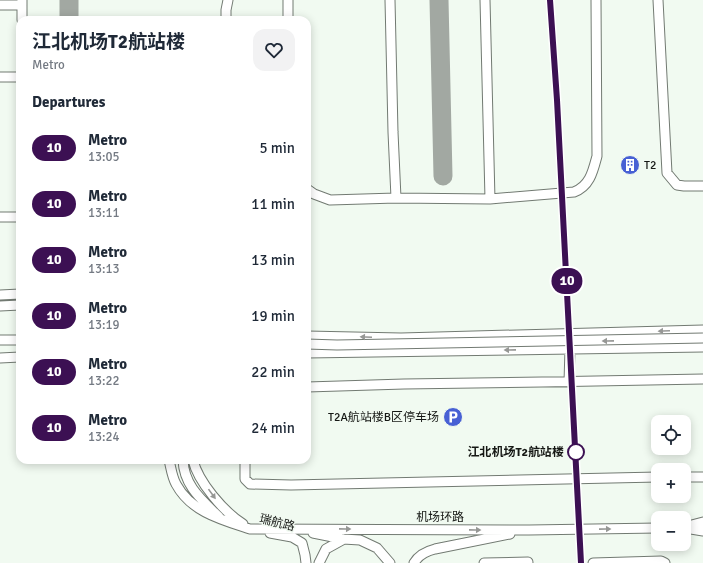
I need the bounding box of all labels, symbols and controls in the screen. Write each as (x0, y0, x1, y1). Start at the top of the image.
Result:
button: heart (253, 29, 295, 71)
text: 江北机场T2航站楼 (32, 30, 185, 54)
text: Metro (32, 57, 65, 73)
text: Departures (32, 93, 105, 111)
text: Metro (88, 131, 127, 149)
text: 10 (46, 139, 62, 156)
text: 5 min (259, 139, 295, 157)
text: 13:05 (88, 149, 120, 165)
building icon: T2 (619, 154, 641, 176)
place label: T2 (644, 158, 656, 173)
text: Metro (88, 187, 127, 205)
text: 10 (46, 195, 62, 212)
text: 11 min (251, 195, 295, 213)
text: 13:11 (88, 205, 120, 221)
text: Metro (88, 243, 127, 261)
text: 10 (46, 251, 62, 268)
text: 13 min (251, 251, 295, 269)
text: 13:13 (88, 261, 120, 277)
line badge: 10 (549, 268, 585, 294)
text: 10 (559, 272, 575, 289)
text: Metro (88, 299, 127, 317)
text: 10 (46, 307, 62, 324)
text: 19 min (251, 307, 295, 325)
text: 13:19 (88, 317, 120, 333)
one-way arrow (657, 328, 670, 334)
one-way arrow (359, 334, 372, 340)
one-way arrow (601, 338, 614, 344)
one-way arrow (503, 347, 516, 353)
text: Metro (88, 355, 127, 373)
text: 10 (46, 363, 62, 380)
text: 22 min (251, 363, 295, 381)
text: 13:22 (88, 373, 120, 389)
parking icon: T2A航站楼B区停车场 (442, 406, 464, 428)
place label: T2A航站楼B区停车场 (328, 410, 439, 425)
text: Metro (88, 411, 127, 429)
map controls (651, 415, 691, 551)
button: locate (651, 415, 691, 455)
text: 10 (46, 419, 62, 436)
text: 24 min (251, 419, 295, 437)
text: 13:24 (88, 429, 120, 445)
marker: 江北机场T2航站楼 (567, 443, 585, 461)
place label: 江北机场T2航站楼 (467, 445, 564, 460)
button: + (651, 463, 691, 503)
one-way arrow (208, 489, 216, 499)
street label: 机场环路 (416, 510, 464, 525)
street label: 瑞航路 (258, 511, 296, 535)
button: − (651, 511, 691, 551)
one-way arrow (339, 526, 352, 532)
one-way arrow (599, 526, 612, 532)
one-way arrow (469, 527, 482, 533)

